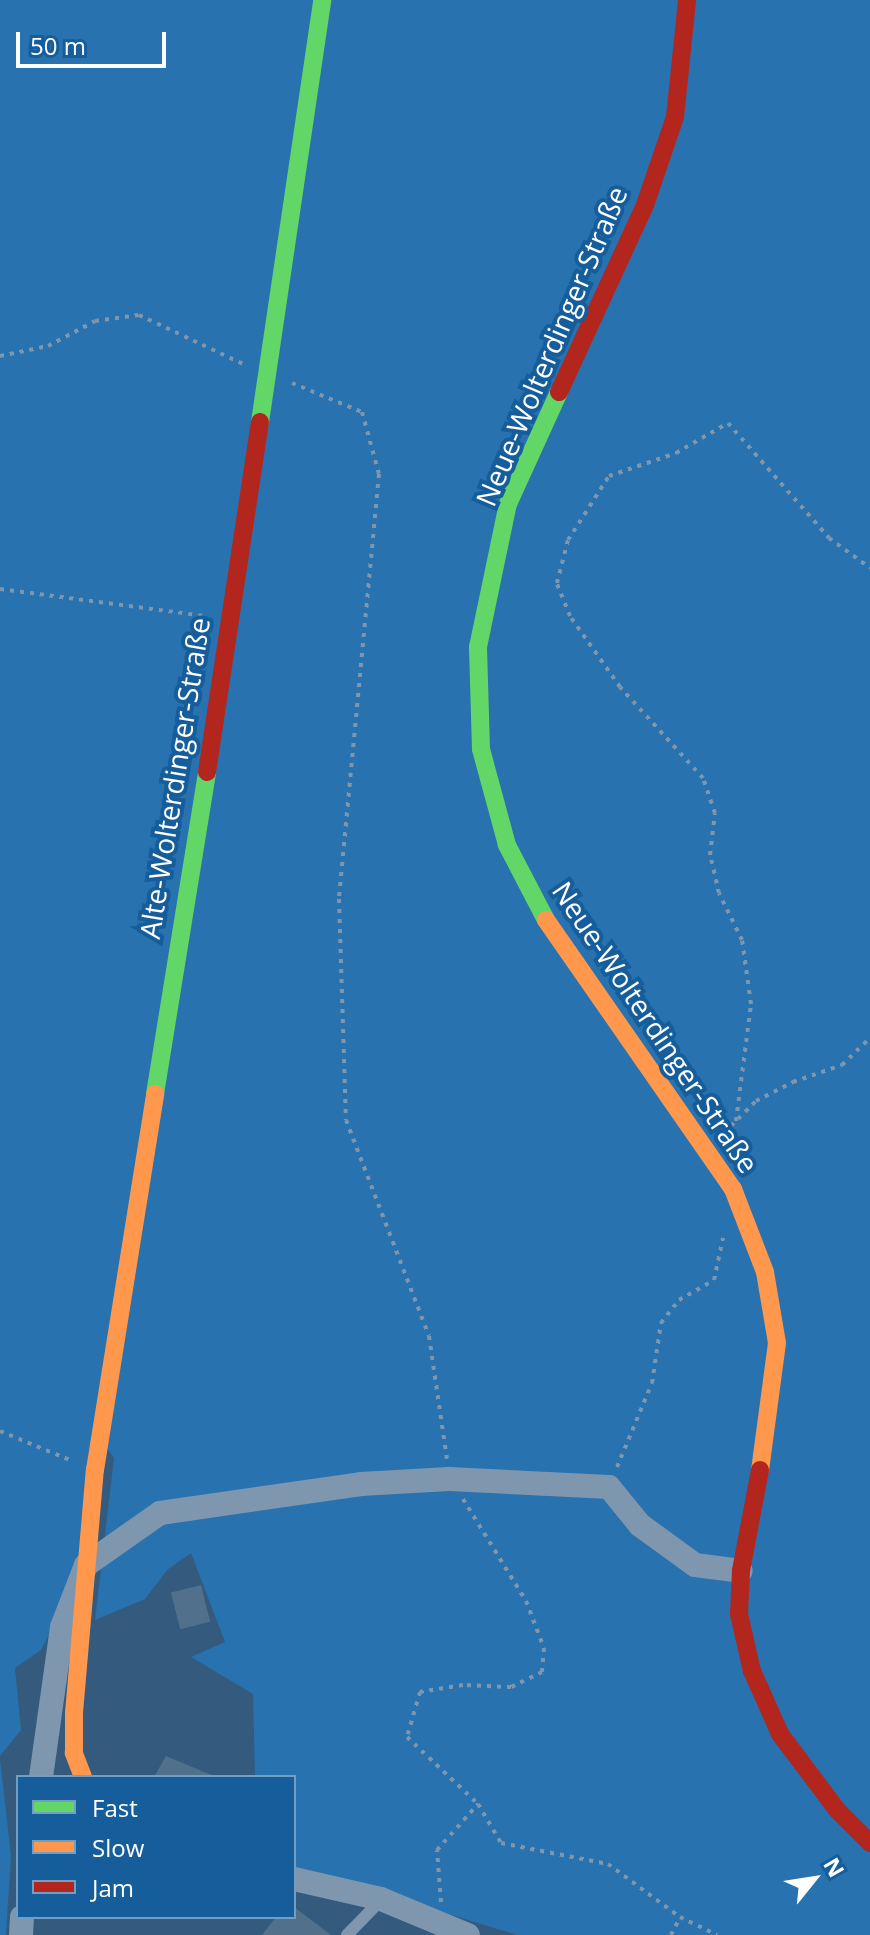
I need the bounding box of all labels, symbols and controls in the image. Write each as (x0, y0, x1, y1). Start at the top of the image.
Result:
scale bar (20, 16, 170, 66)
text: 50 m (30, 29, 86, 62)
street label: Neue-Wolterdinger-Straße (468, 181, 634, 511)
street label: Alte-Wolterdinger-Straße (132, 615, 216, 941)
street label: Neue-Wolterdinger-Straße (546, 875, 766, 1179)
legend (16, 1775, 296, 1919)
text: Fast (92, 1791, 138, 1824)
text: Slow (92, 1831, 144, 1864)
north arrow (774, 1839, 854, 1919)
text: N (817, 1852, 852, 1882)
text: Jam (92, 1871, 134, 1904)

